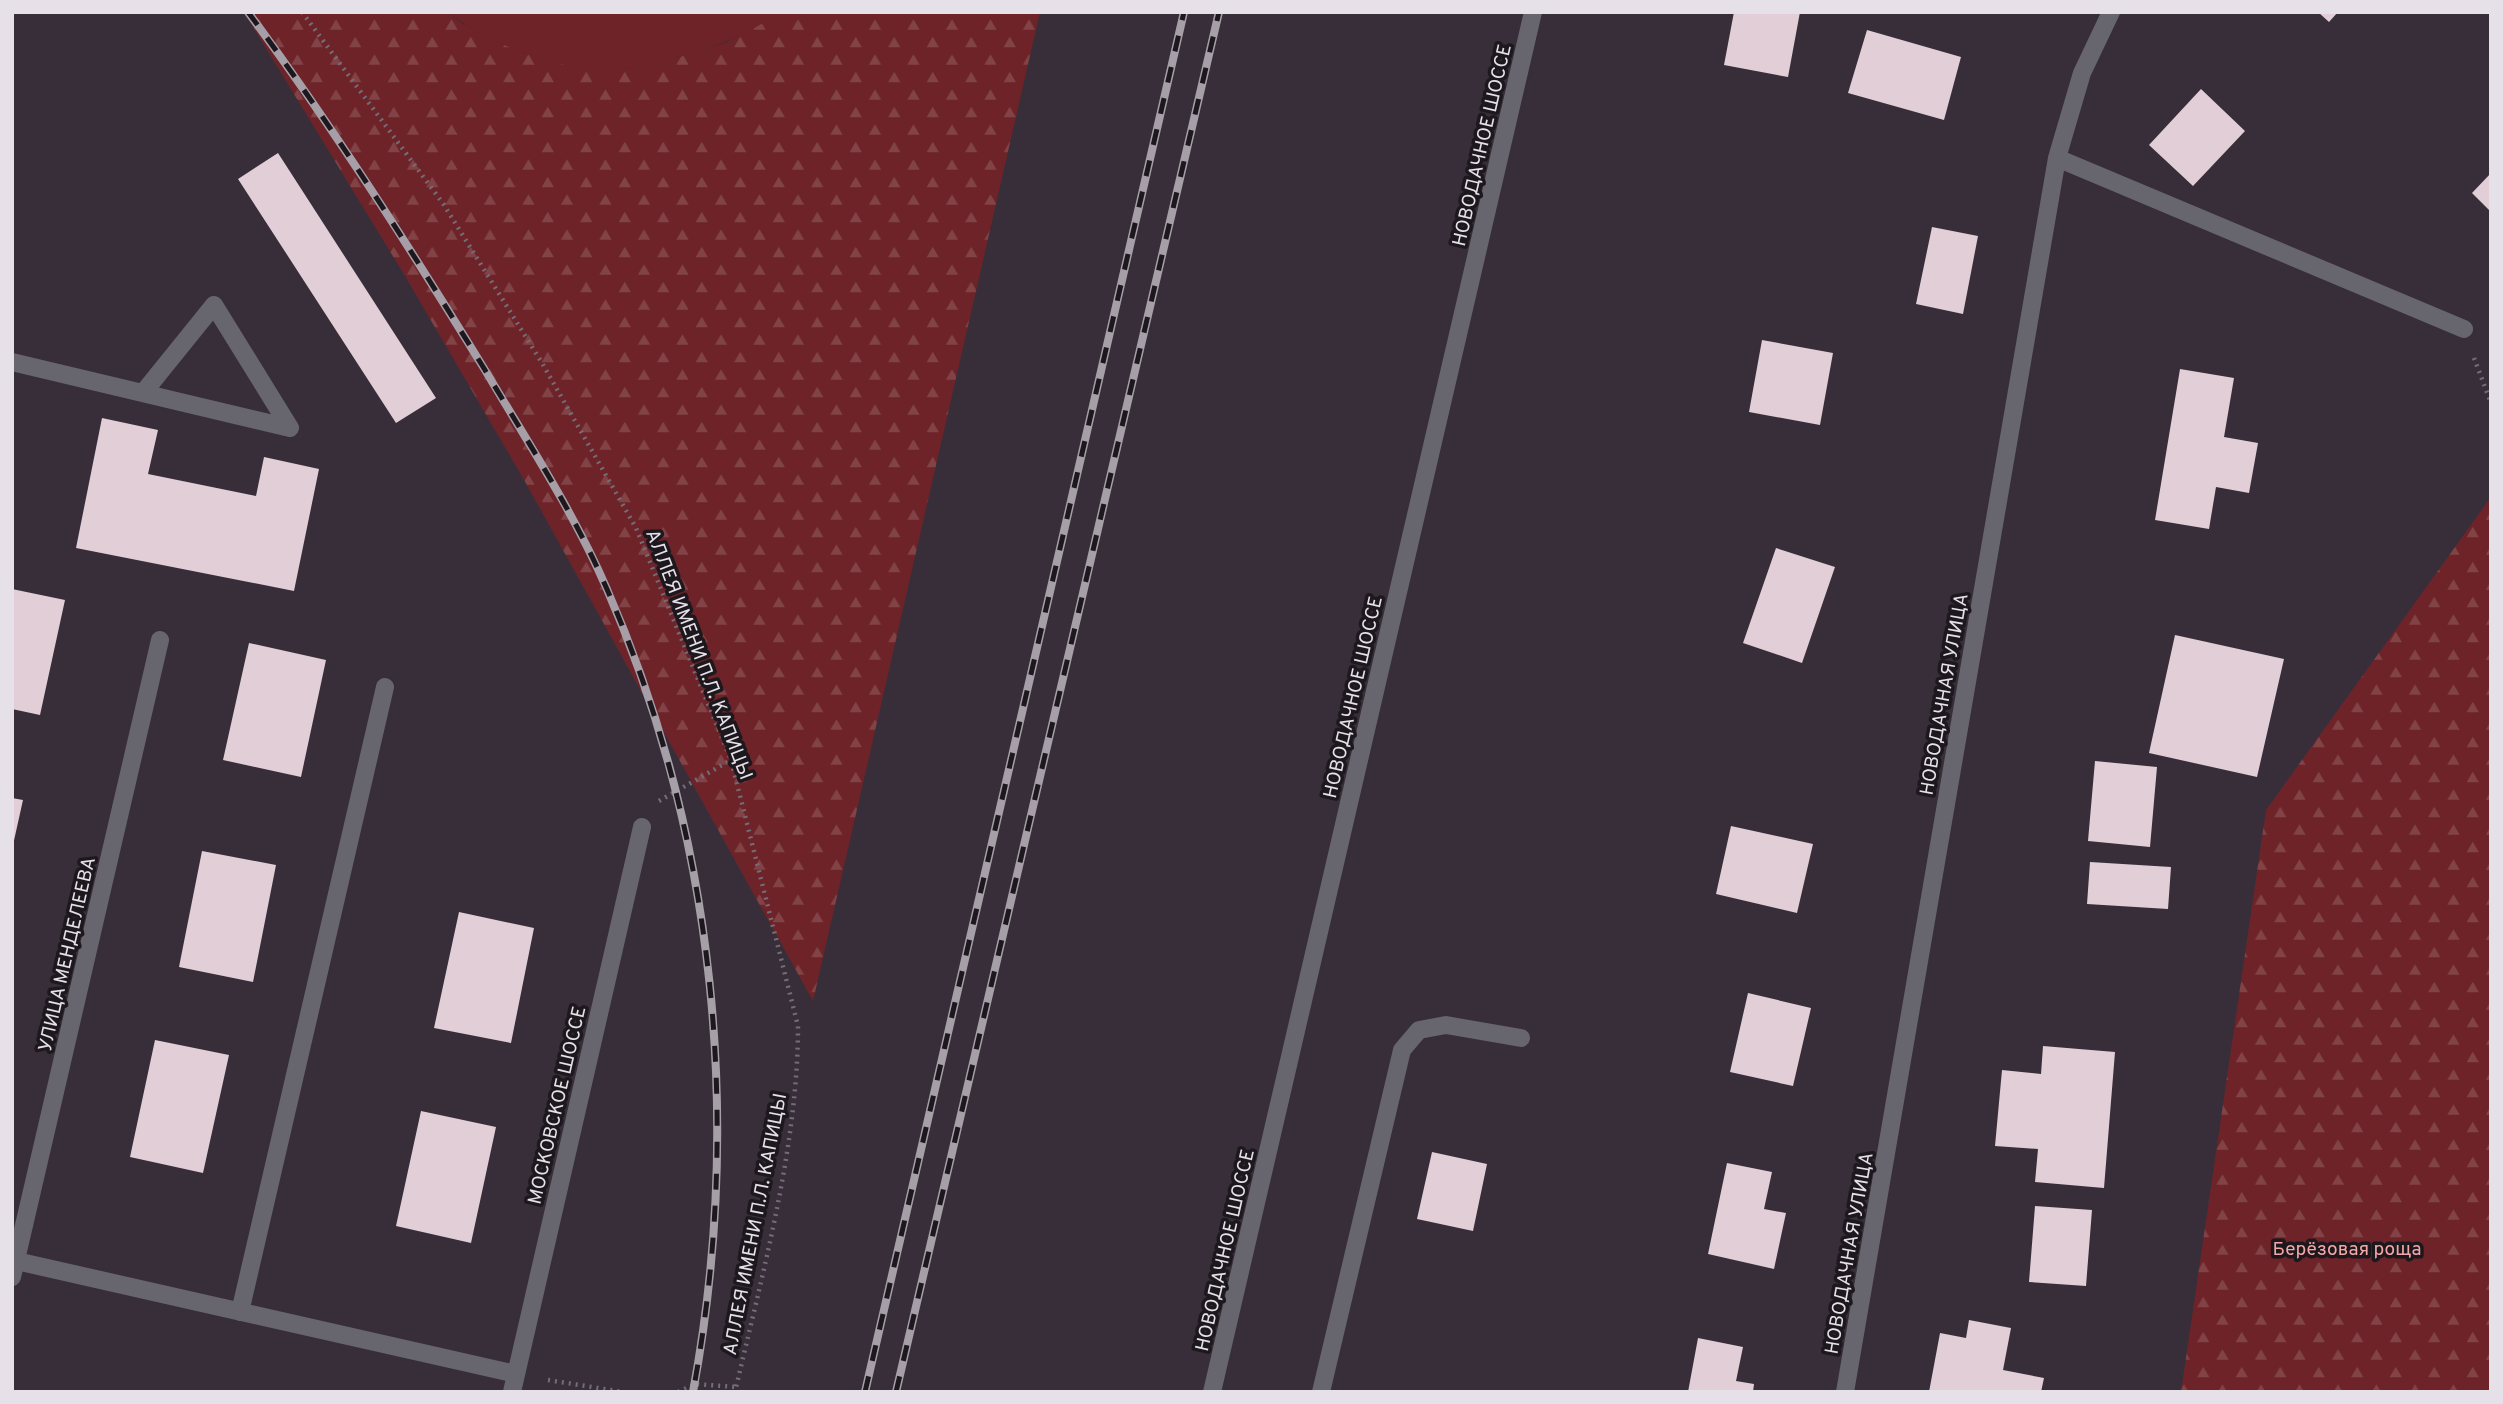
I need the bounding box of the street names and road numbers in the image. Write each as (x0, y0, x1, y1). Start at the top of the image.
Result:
street label: НОВОДАЧНОЕ ШОССЕ (1448, 42, 1518, 249)
street label: АЛЛЕЯ ИМЕНИ П.Л. КАПИЦЫ (639, 526, 757, 783)
street label: НОВОДАЧНАЯ УЛИЦА (1915, 592, 1975, 797)
street label: НОВОДАЧНОЕ ШОССЕ (1319, 594, 1389, 801)
street label: УЛИЦА МЕНДЕЛЕЕВА (34, 855, 102, 1054)
street label: МОСКОВСКОЕ ШОССЕ (523, 1004, 592, 1207)
street label: АЛЛЕЯ ИМЕНИ П.Л. КАПИЦЫ (719, 1091, 793, 1357)
street label: НОВОДАЧНОЕ ШОССЕ (1191, 1147, 1261, 1354)
street label: НОВОДАЧНАЯ УЛИЦА (1820, 1151, 1880, 1356)

